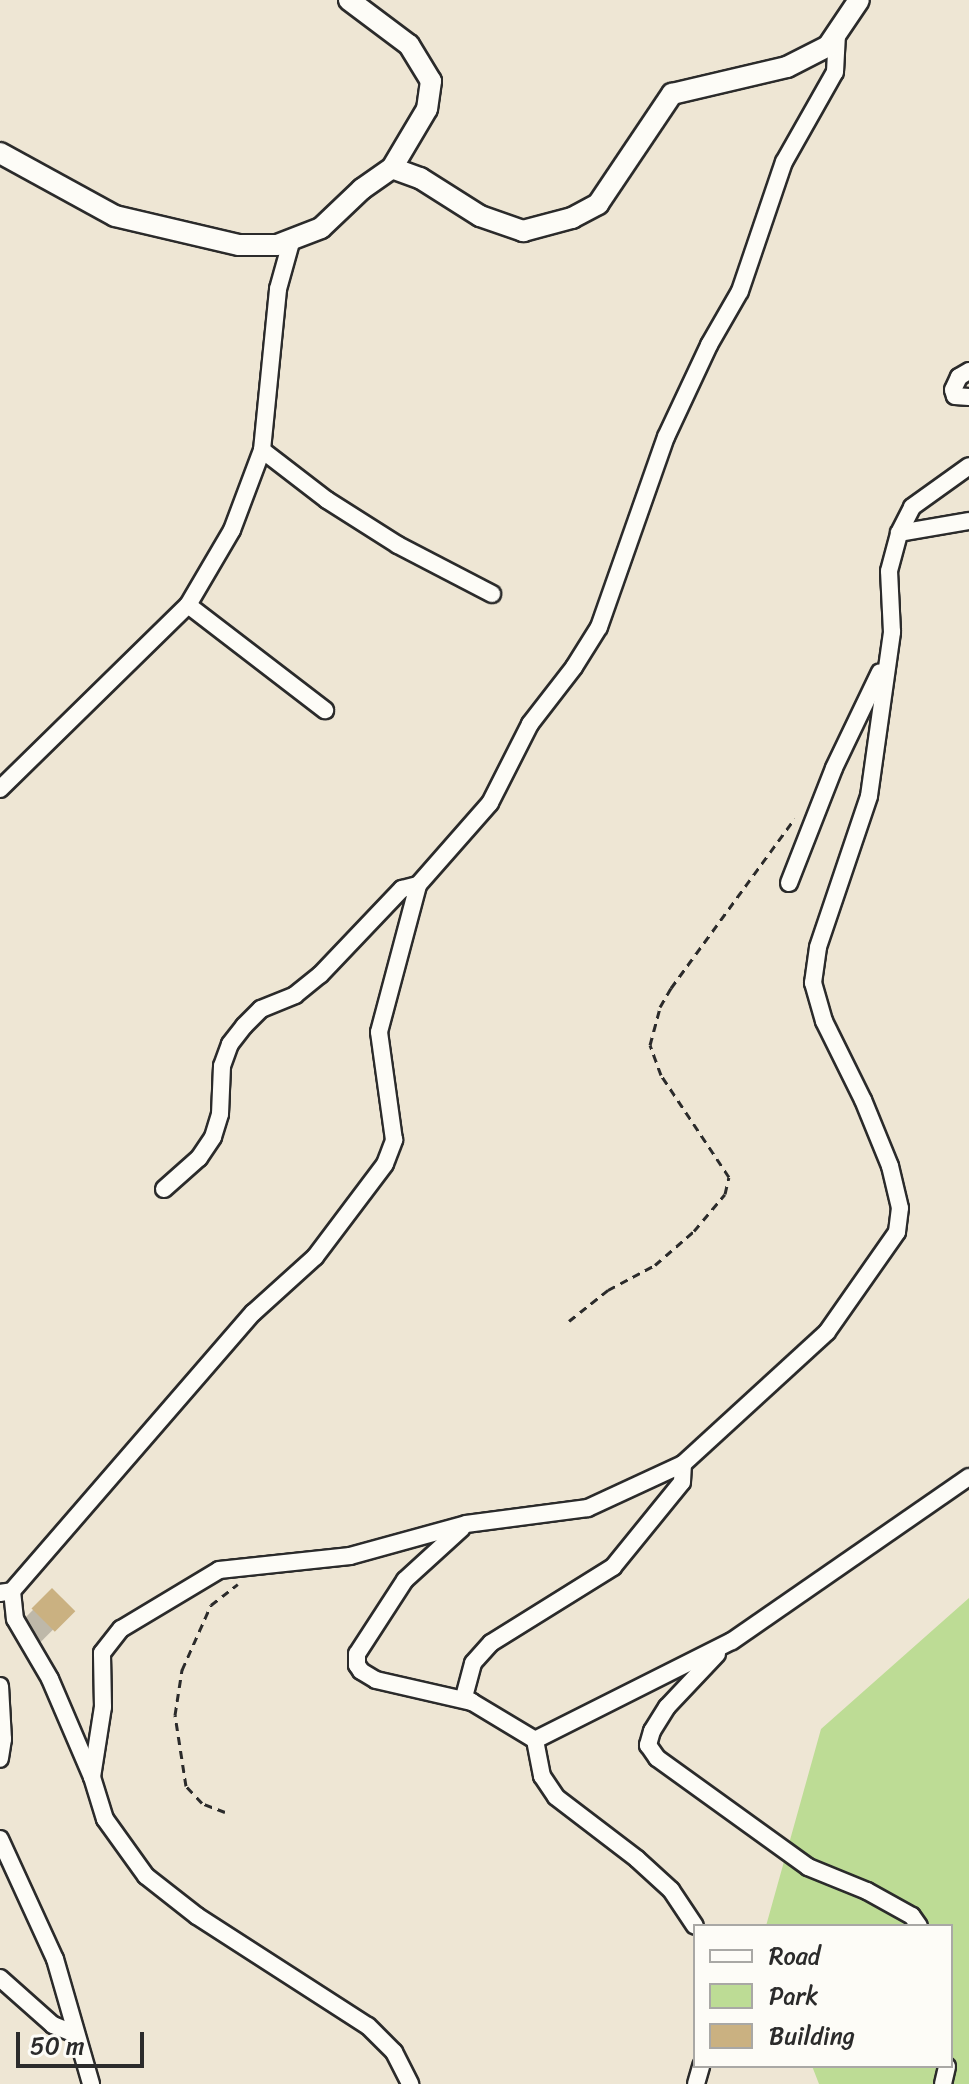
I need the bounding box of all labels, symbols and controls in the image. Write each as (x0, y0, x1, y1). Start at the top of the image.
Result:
legend (693, 1924, 953, 2068)
text: Road (769, 1935, 820, 1977)
text: Park (769, 1975, 818, 2017)
text: Building (769, 2015, 855, 2057)
scale bar (20, 2016, 148, 2066)
text: 50 m (30, 2025, 85, 2067)

